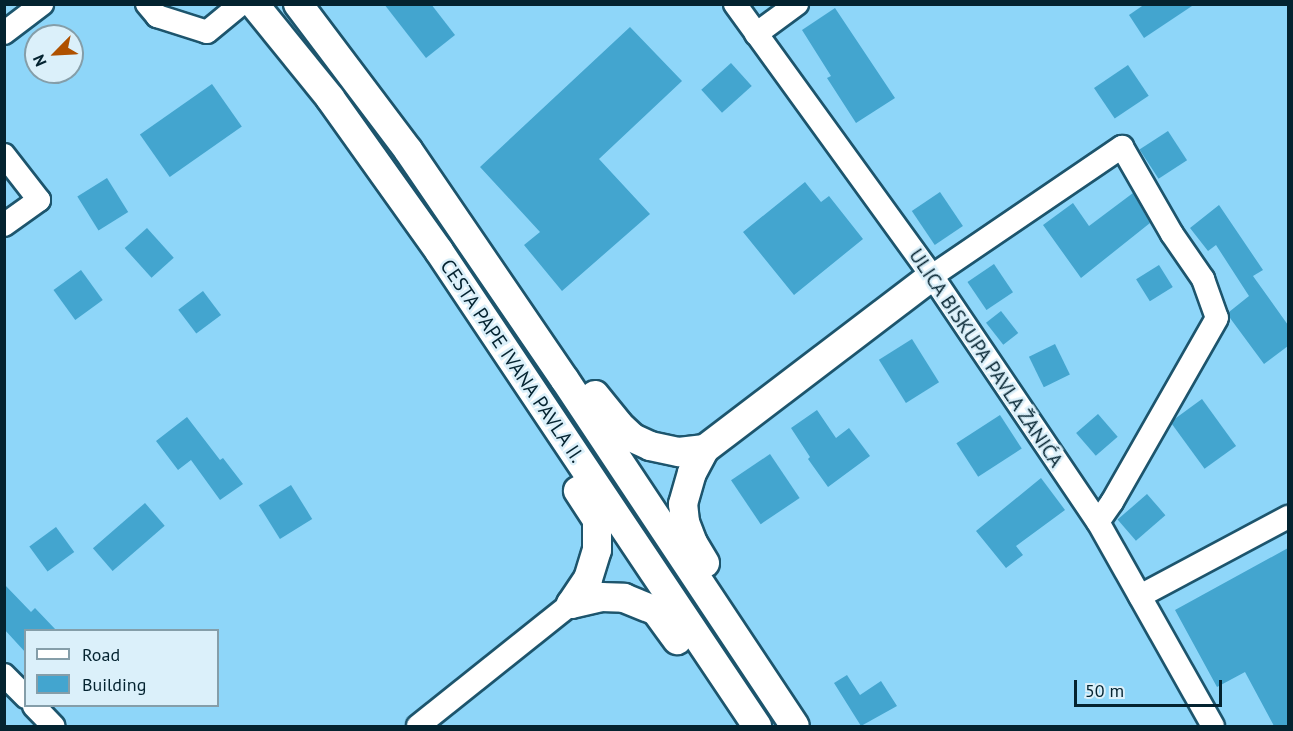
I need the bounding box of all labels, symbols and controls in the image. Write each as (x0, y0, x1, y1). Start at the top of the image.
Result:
north arrow (24, 24, 84, 84)
text: N (28, 52, 51, 69)
street label: ULICA BISKUPA PAVLA ŽANIĆA (903, 243, 1069, 473)
street label: CESTA PAPE IVANA PAVLA II. (434, 254, 590, 468)
legend (24, 629, 219, 707)
text: Road (82, 643, 120, 666)
scale bar (1077, 668, 1226, 706)
text: Building (82, 673, 146, 696)
text: 50 m (1085, 679, 1124, 702)

